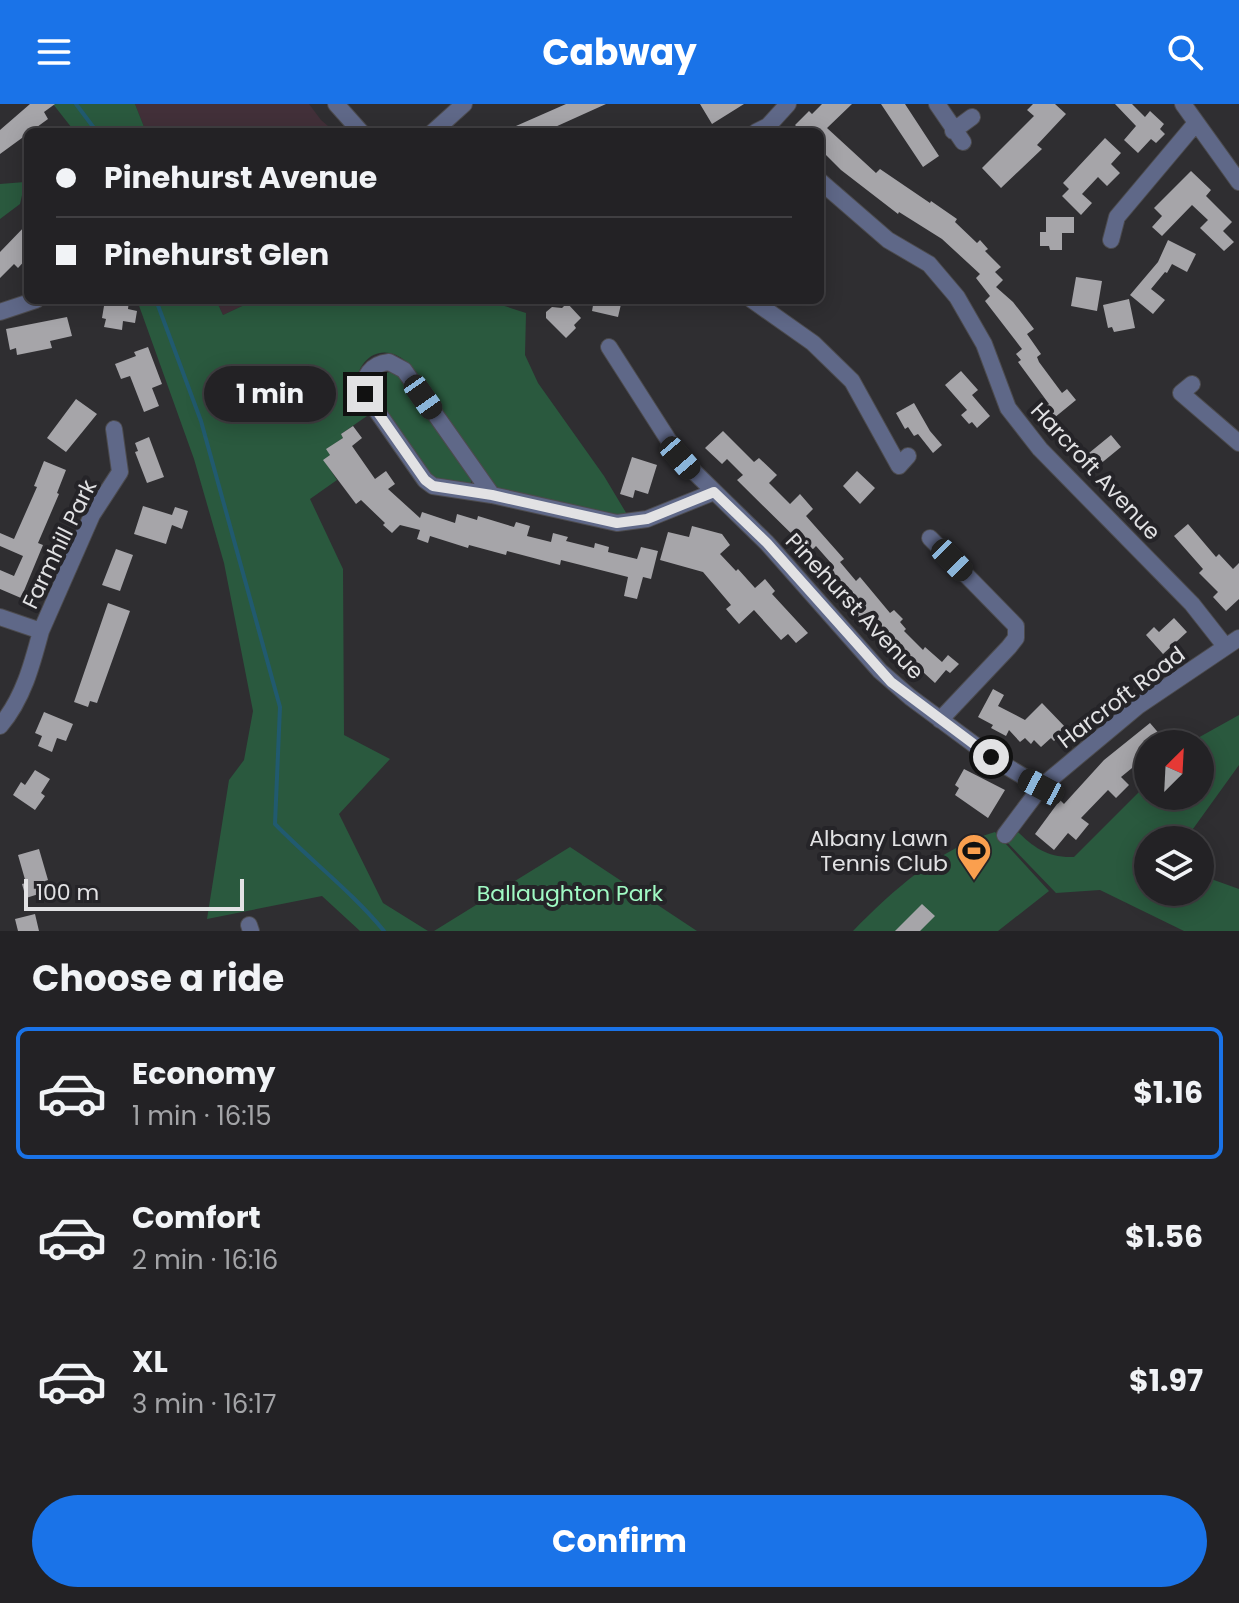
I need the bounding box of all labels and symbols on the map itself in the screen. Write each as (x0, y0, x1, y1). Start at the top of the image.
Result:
callout: 1 min (205, 366, 337, 422)
car (399, 370, 447, 424)
route end (347, 376, 383, 412)
street label: Harcroft Avenue (1024, 396, 1168, 547)
car (655, 432, 705, 484)
street label: Farmhill Park (15, 474, 104, 614)
street label: Pinehurst Avenue (778, 526, 931, 686)
car (927, 534, 977, 586)
street label: Harcroft Road (1051, 639, 1191, 756)
north arrow (1134, 730, 1214, 810)
route start (973, 739, 1009, 775)
car (1014, 765, 1068, 809)
place label: Albany Lawn Tennis Club (809, 823, 948, 879)
sports icon: Albany Lawn Tennis Club (955, 832, 993, 882)
scale bar (24, 875, 244, 911)
park label: Ballaughton Park (477, 878, 664, 909)

